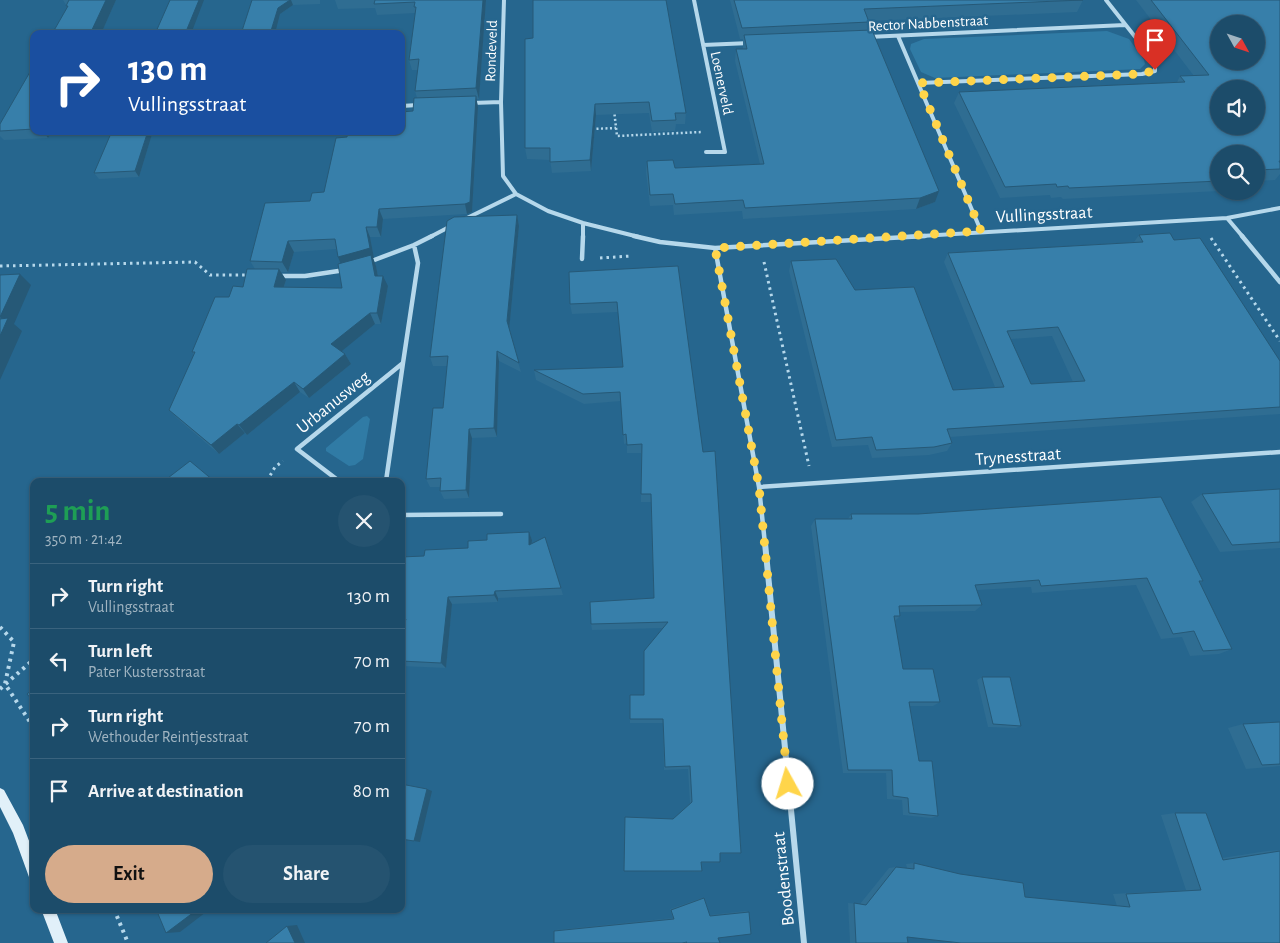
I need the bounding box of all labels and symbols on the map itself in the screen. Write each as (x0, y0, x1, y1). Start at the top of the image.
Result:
street label: Rector Nabbenstraat (868, 13, 989, 34)
north arrow (1210, 15, 1265, 70)
pin (1134, 19, 1176, 70)
street label: Rondeveld (483, 20, 500, 82)
street label: Loenerveld (707, 50, 736, 116)
street label: Vullingsstraat (995, 203, 1093, 227)
street label: Urbanusweg (294, 368, 374, 437)
street label: Trynesstraat (975, 445, 1062, 469)
position arrow (761, 757, 813, 809)
street label: Boodenstraat (770, 831, 798, 927)

